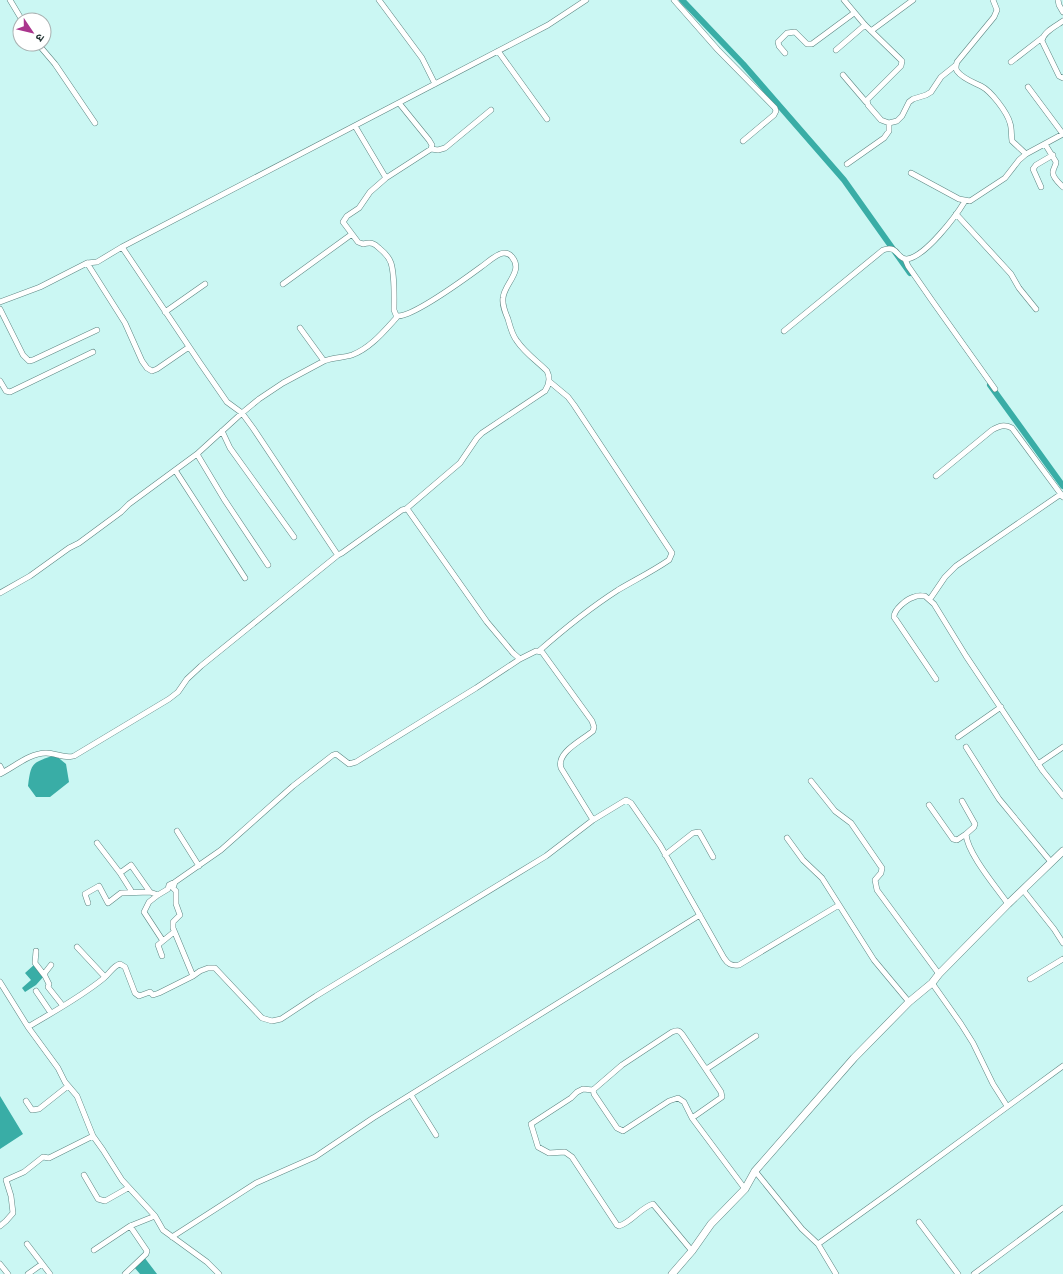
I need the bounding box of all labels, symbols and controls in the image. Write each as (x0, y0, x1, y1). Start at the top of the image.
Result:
north arrow (12, 12, 52, 52)
text: उ (32, 31, 47, 44)

